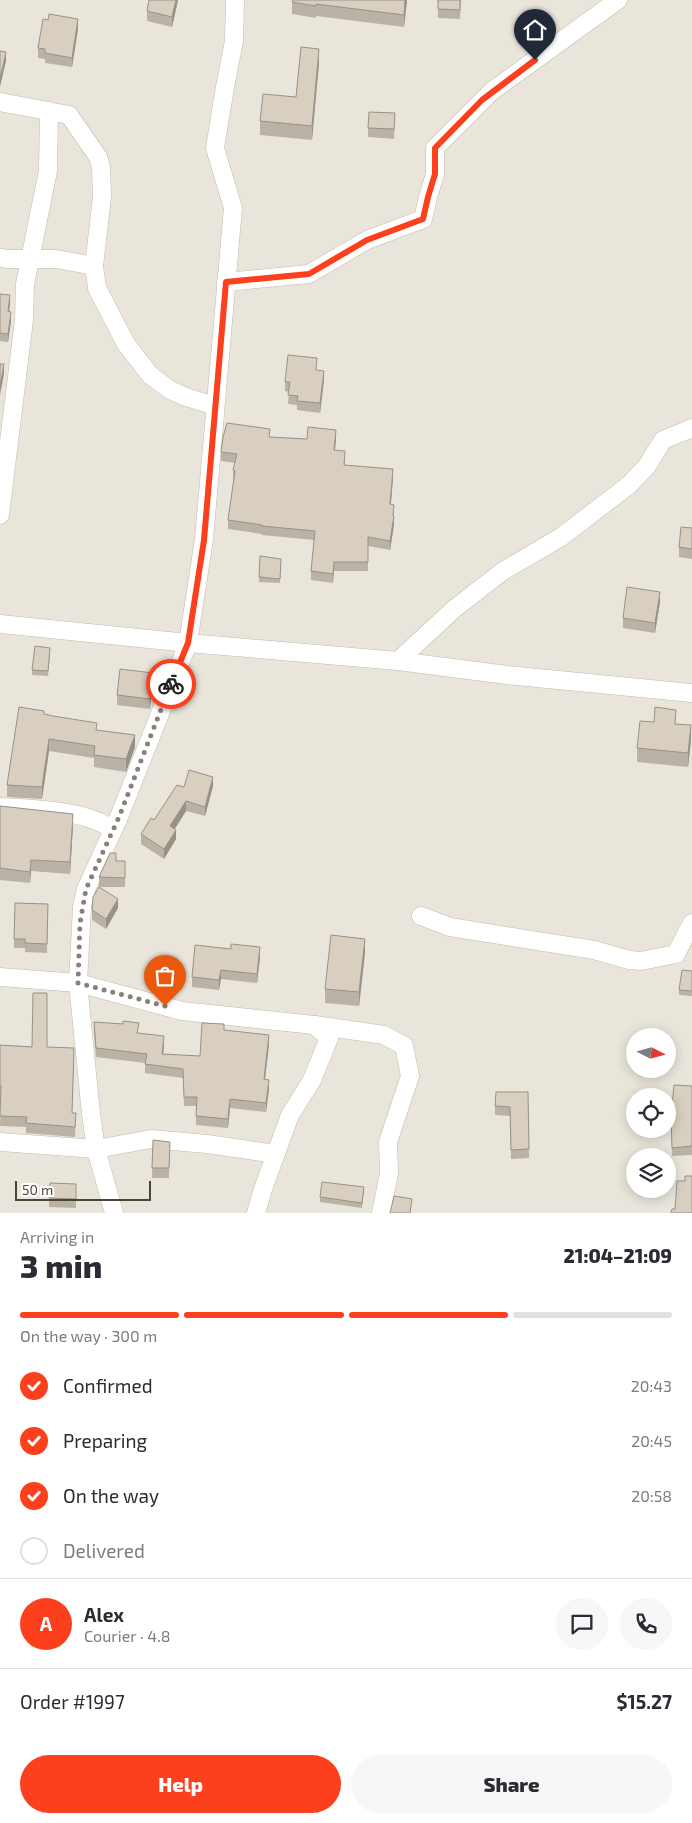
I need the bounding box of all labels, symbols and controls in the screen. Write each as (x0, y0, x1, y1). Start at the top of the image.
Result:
pin (514, 9, 556, 60)
icon: home (521, 16, 549, 44)
courier (146, 659, 196, 709)
icon: bike (157, 670, 185, 698)
pin (144, 955, 186, 1006)
icon: bag (151, 962, 179, 990)
north arrow (626, 1028, 676, 1078)
map controls (626, 1028, 676, 1198)
button: locate (626, 1088, 676, 1138)
button: layers (626, 1148, 676, 1198)
scale bar (15, 1178, 151, 1201)
text: 50 m (22, 1181, 53, 1198)
text: Arriving in (20, 1227, 94, 1246)
text: 21:04–21:09 (564, 1244, 672, 1267)
text: 3 min (20, 1246, 102, 1284)
text: On the way · 300 m (20, 1326, 157, 1345)
icon: check (20, 1372, 48, 1400)
text: Confirmed (63, 1374, 153, 1397)
text: 20:43 (631, 1376, 672, 1395)
icon: check (20, 1427, 48, 1455)
text: Preparing (63, 1429, 147, 1452)
text: 20:45 (631, 1431, 672, 1450)
icon: check (20, 1482, 48, 1510)
text: On the way (63, 1484, 159, 1507)
text: 20:58 (631, 1486, 672, 1505)
text: Delivered (63, 1539, 145, 1562)
button: chat (556, 1598, 608, 1650)
button: phone (620, 1598, 672, 1650)
text: Alex (84, 1603, 124, 1626)
text: A (40, 1612, 52, 1635)
text: Courier · 4.8 (84, 1626, 171, 1645)
text: Order #1997 (20, 1690, 125, 1713)
text: $15.27 (617, 1690, 672, 1713)
button: Help (20, 1755, 341, 1813)
button: Share (351, 1755, 672, 1813)

